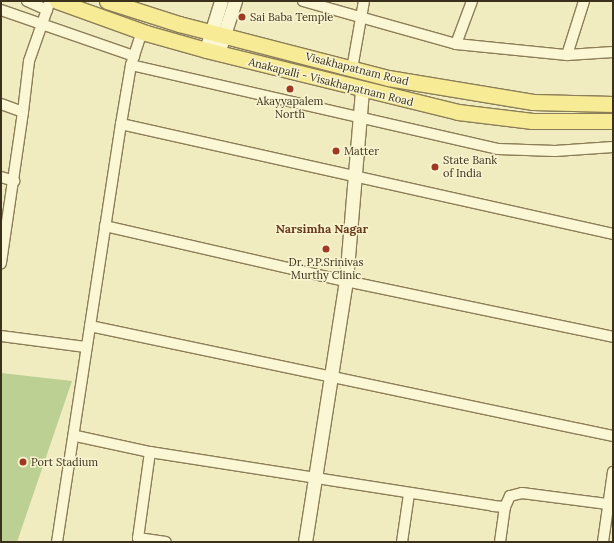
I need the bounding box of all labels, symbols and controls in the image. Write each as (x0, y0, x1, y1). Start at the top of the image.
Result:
place label: Sai Baba Temple (250, 10, 333, 24)
marker: Sai Baba Temple (237, 12, 247, 22)
street label: Visakhapatnam Road (304, 50, 410, 88)
street label: Anakapalli - Visakhapatnam Road (247, 55, 415, 109)
marker: Akayyapalem North (285, 84, 295, 94)
place label: Akayyapalem North (257, 95, 323, 121)
place label: Matter (344, 144, 379, 158)
marker: Matter (331, 146, 341, 156)
place label: State Bank of India (443, 154, 497, 180)
marker: State Bank of India (430, 162, 440, 172)
district label: Narsimha Nagar (276, 222, 368, 236)
marker: Dr. P.P.Srinivas Murthy Clinic (320, 243, 332, 255)
place label: Dr. P.P.Srinivas Murthy Clinic (289, 256, 363, 282)
place label: Port Stadium (31, 455, 98, 469)
marker: Port Stadium (18, 457, 28, 467)

